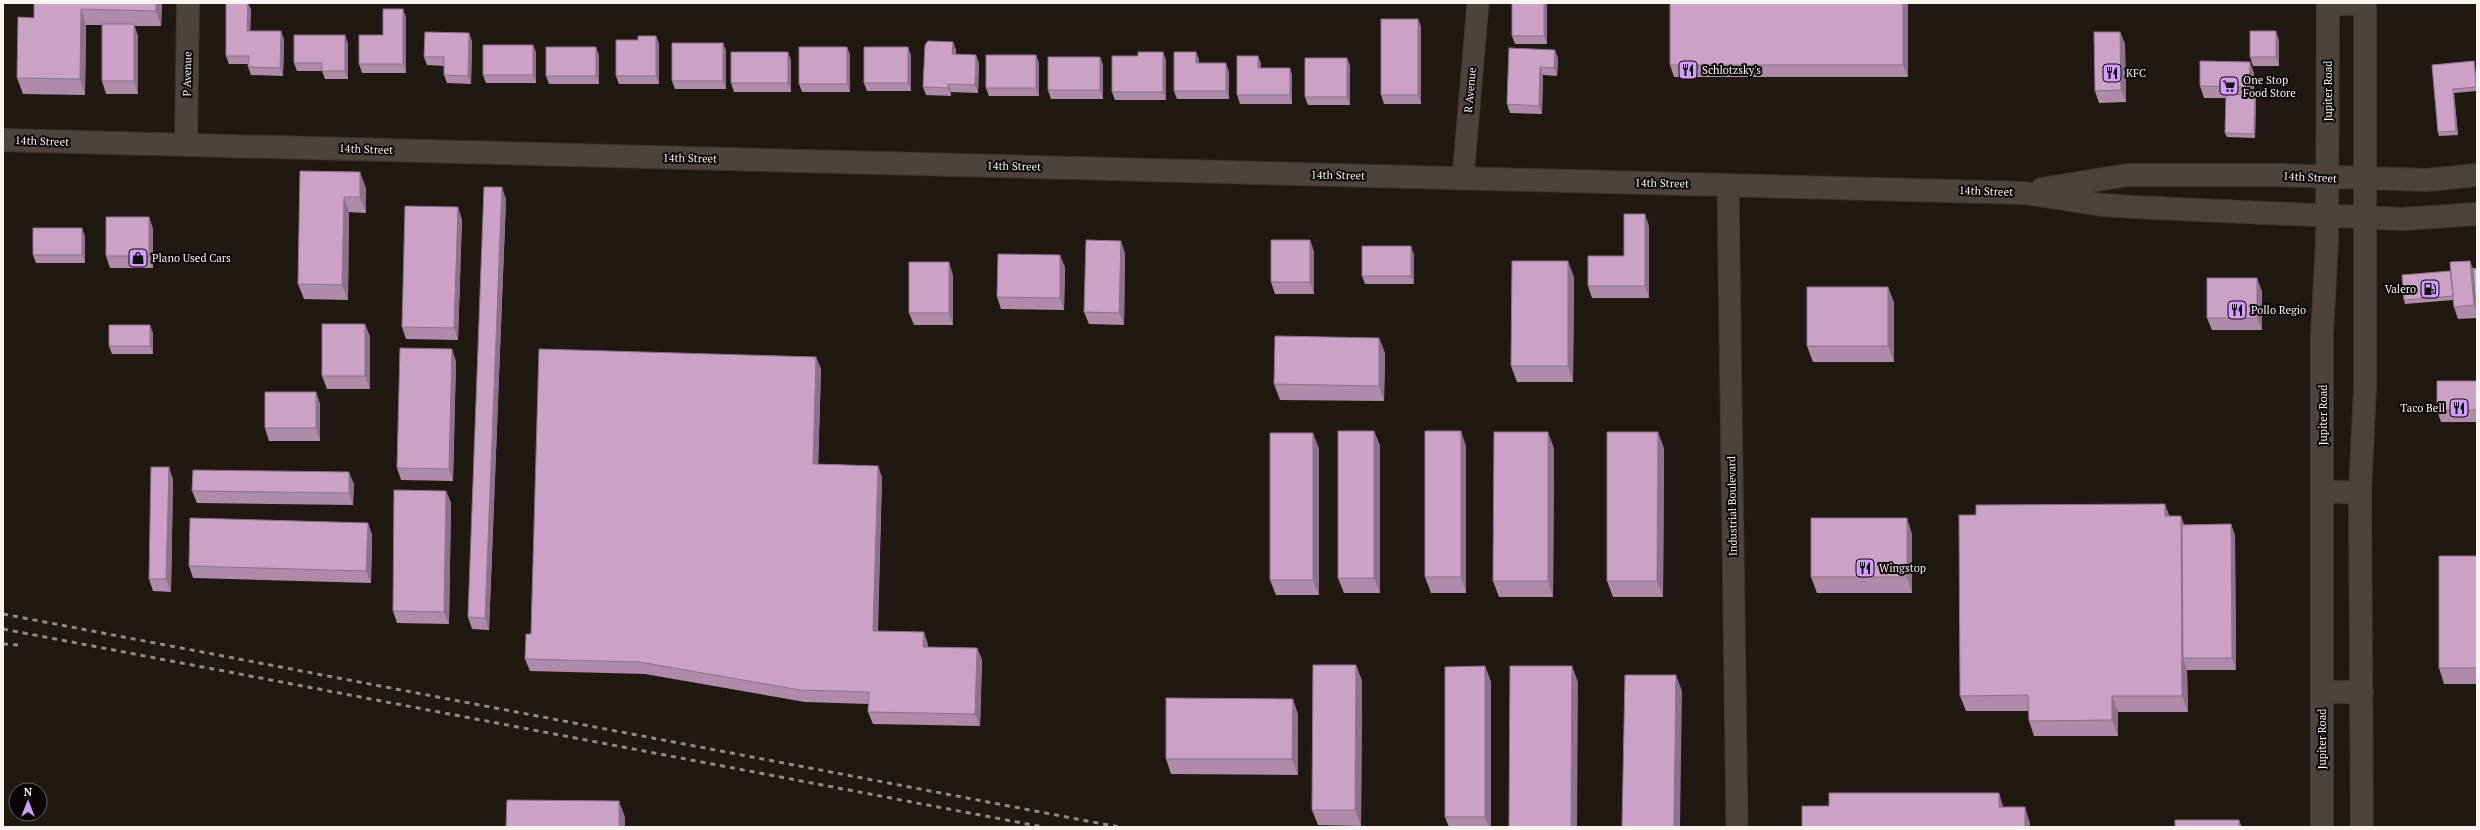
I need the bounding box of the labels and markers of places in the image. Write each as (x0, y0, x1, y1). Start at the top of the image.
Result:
restaurant icon: Schlotzsky's (1677, 59, 1699, 81)
restaurant icon: KFC (2101, 62, 2123, 84)
place label: Schlotzsky's (1702, 63, 1761, 77)
place label: KFC (2126, 66, 2146, 80)
place label: One Stop Food Store (2243, 73, 2296, 100)
supermarket icon: One Stop Food Store (2218, 75, 2240, 97)
shop icon: Plano Used Cars (127, 247, 149, 269)
place label: Plano Used Cars (152, 251, 231, 265)
fuel station icon: Valero (2419, 278, 2441, 300)
place label: Valero (2385, 282, 2416, 296)
restaurant icon: Pollo Regio (2226, 299, 2248, 321)
place label: Pollo Regio (2251, 303, 2306, 317)
restaurant icon: Taco Bell (2448, 397, 2470, 419)
place label: Taco Bell (2400, 401, 2445, 415)
restaurant icon: Wingstop (1854, 557, 1876, 579)
place label: Wingstop (1879, 561, 1926, 575)

